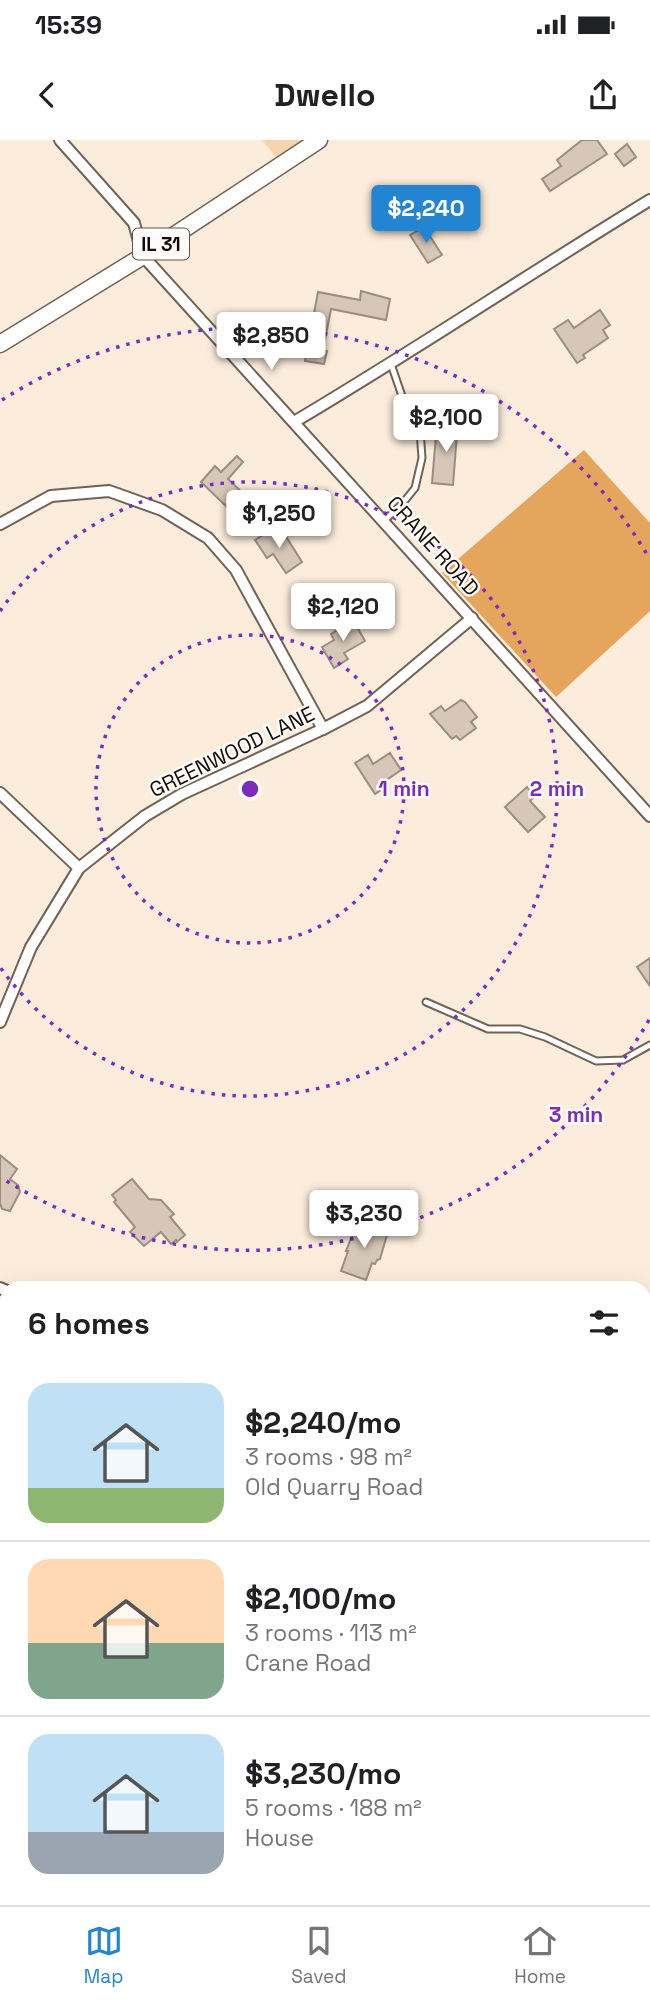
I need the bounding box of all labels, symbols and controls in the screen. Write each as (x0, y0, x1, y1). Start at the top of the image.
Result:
text: 15:39 (35, 8, 102, 42)
text: Dwello (274, 75, 376, 115)
icon: back (28, 76, 66, 114)
icon: share (584, 76, 622, 114)
pin: $2,240 (369, 186, 483, 245)
text: $2,240 (387, 193, 465, 223)
road number: IL 31 (133, 228, 189, 260)
pin: $2,850 (214, 313, 328, 372)
text: $2,850 (233, 320, 309, 350)
pin: $2,100 (389, 394, 503, 454)
text: $2,100 (409, 402, 483, 432)
pin: $1,250 (222, 490, 336, 550)
street label: CRANE ROAD (381, 490, 485, 601)
text: $1,250 (242, 498, 316, 528)
pin: $2,120 (286, 584, 400, 643)
text: $2,120 (307, 591, 379, 621)
street label: GREENWOOD LANE (145, 700, 319, 803)
text: 1 min (378, 775, 430, 802)
text: 2 min (530, 775, 584, 802)
centre of rings (238, 777, 262, 801)
text: 3 min (549, 1101, 603, 1128)
pin: $3,230 (307, 1190, 421, 1250)
text: $3,230 (325, 1198, 403, 1228)
text: 6 homes (28, 1304, 150, 1343)
icon: filters (585, 1304, 623, 1342)
text: $2,240/mo (245, 1403, 401, 1442)
icon: home (84, 1411, 168, 1495)
text: 3 rooms · 98 m² (245, 1442, 412, 1472)
text: Old Quarry Road (245, 1472, 423, 1502)
text: $2,100/mo (245, 1579, 396, 1618)
icon: home (84, 1587, 168, 1671)
text: 3 rooms · 113 m² (245, 1618, 417, 1648)
text: Crane Road (245, 1648, 371, 1678)
text: $3,230/mo (245, 1754, 401, 1793)
icon: home (84, 1762, 168, 1846)
text: 5 rooms · 188 m² (245, 1793, 422, 1823)
text: House (245, 1823, 314, 1853)
tab: Map (84, 1922, 123, 1989)
tab: Saved (291, 1922, 347, 1989)
tab: Home (514, 1922, 566, 1989)

